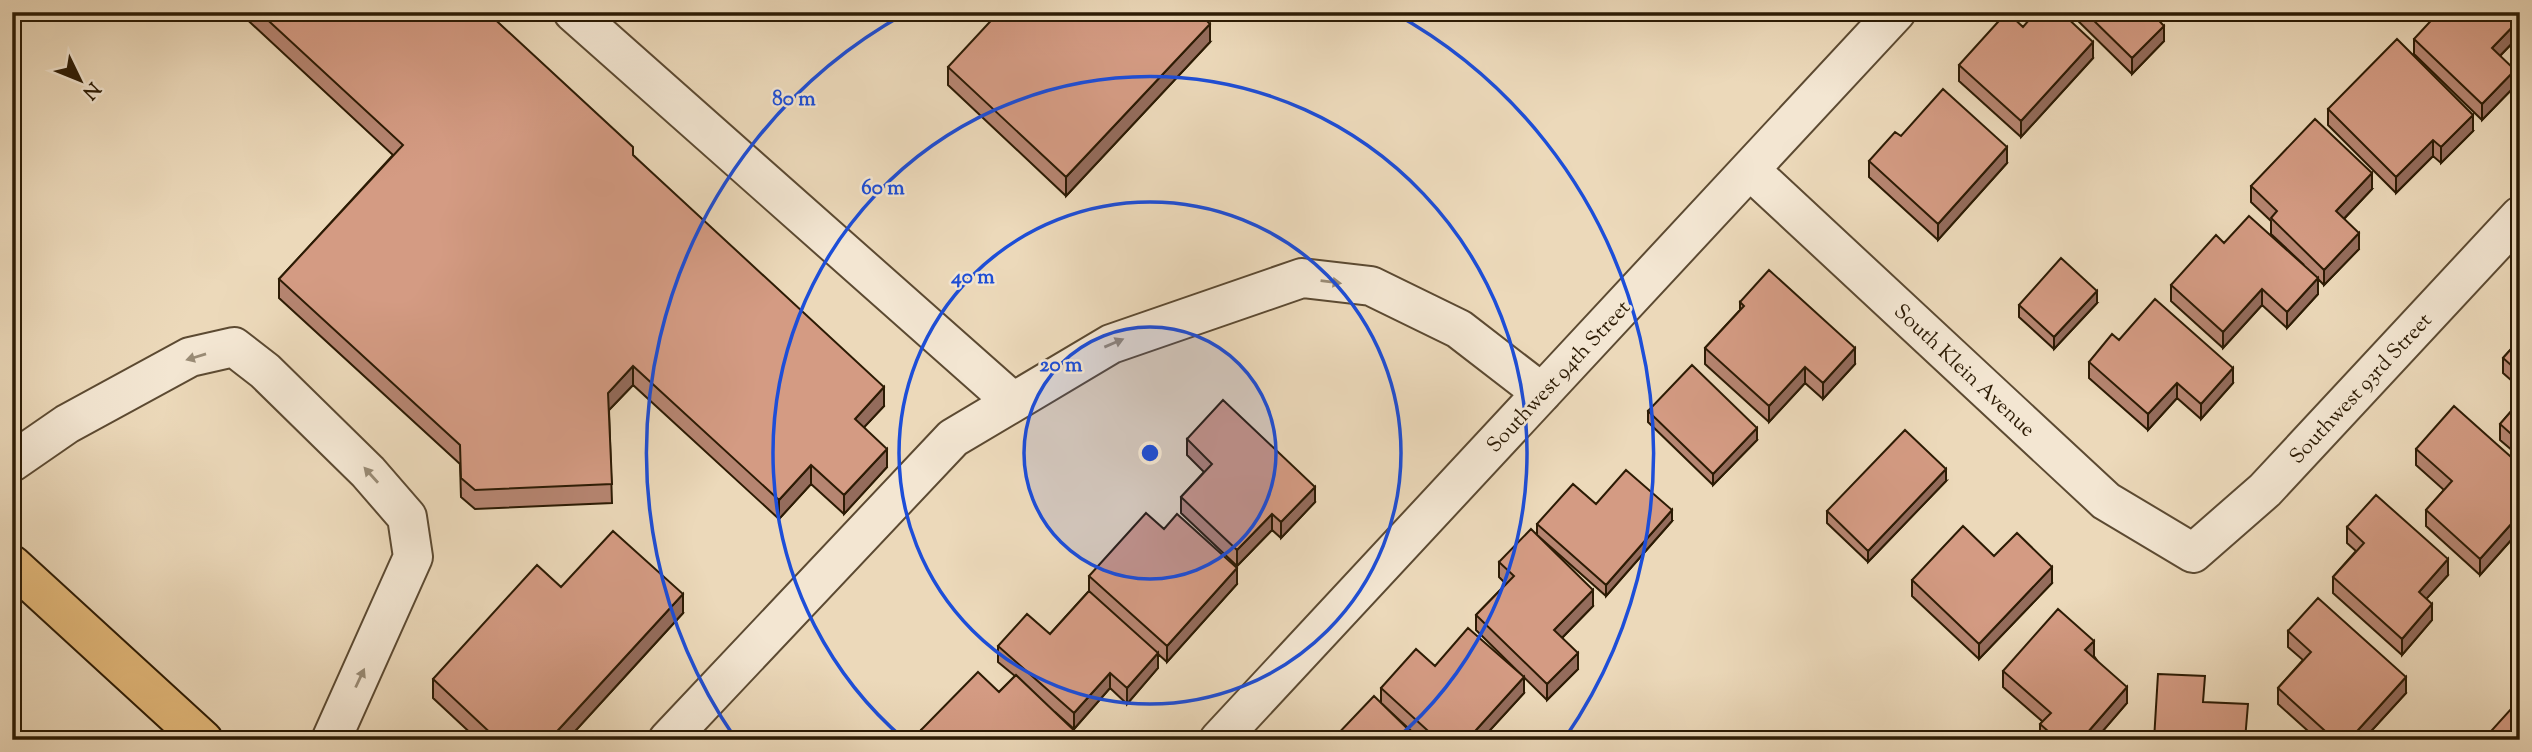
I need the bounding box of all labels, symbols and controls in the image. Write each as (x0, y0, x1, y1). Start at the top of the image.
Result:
north arrow (46, 46, 116, 116)
text: N (76, 75, 106, 105)
text: 80 m (772, 85, 816, 115)
text: 60 m (861, 174, 905, 204)
text: 40 m (950, 263, 995, 293)
one-way arrow (1320, 276, 1342, 287)
street label: Southwest 94th Street (1481, 294, 1638, 460)
street label: South Klein Avenue (1886, 298, 2041, 445)
street label: Southwest 93rd Street (2283, 307, 2440, 472)
one-way arrow (1104, 338, 1125, 349)
text: 20 m (1040, 351, 1083, 381)
one-way arrow (185, 352, 206, 362)
centre of rings (1138, 441, 1162, 465)
one-way arrow (363, 466, 379, 484)
one-way arrow (354, 668, 366, 688)

